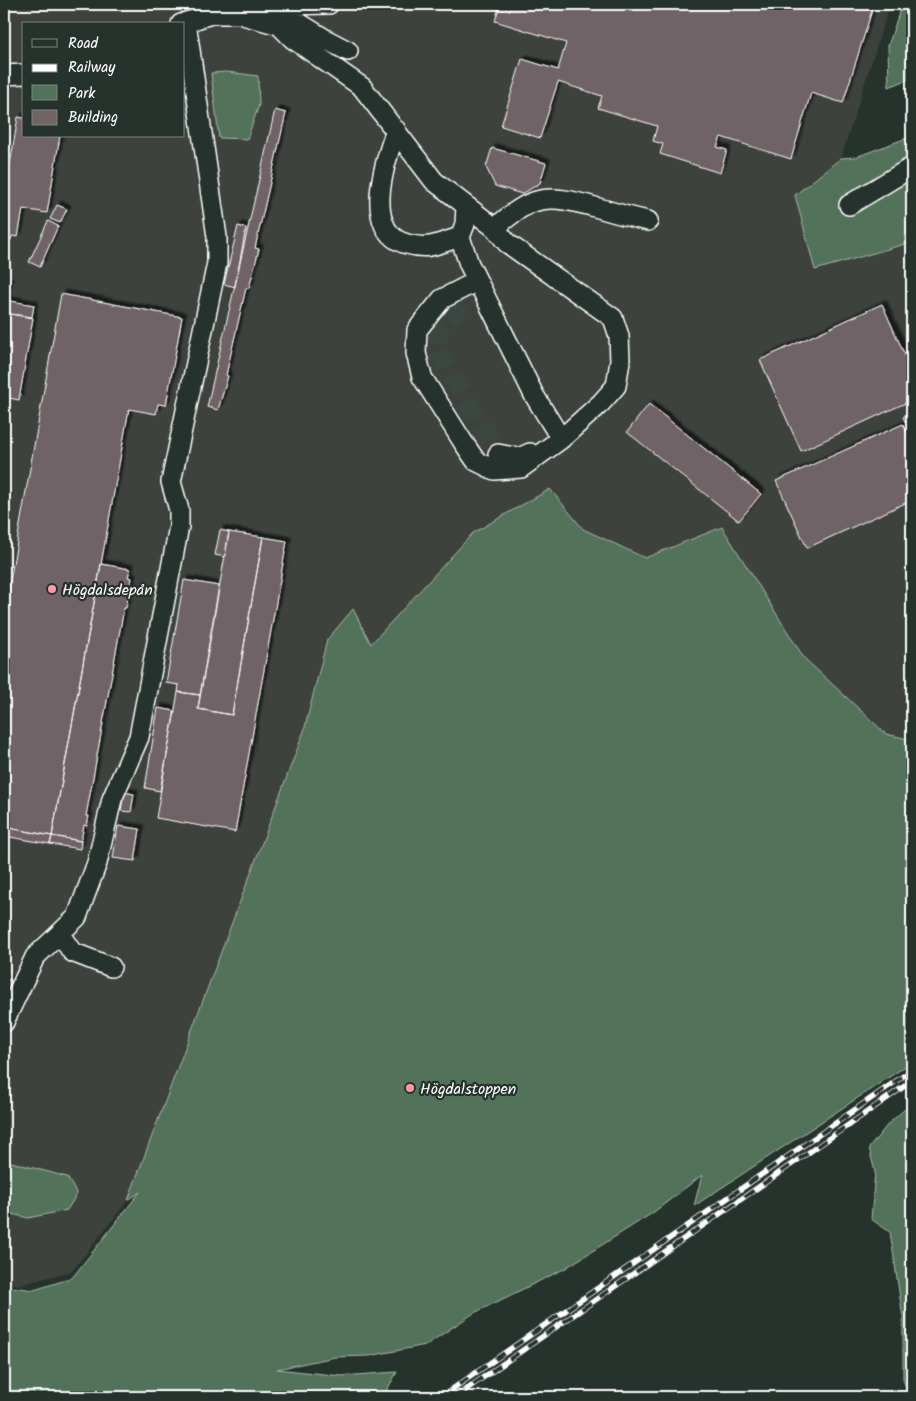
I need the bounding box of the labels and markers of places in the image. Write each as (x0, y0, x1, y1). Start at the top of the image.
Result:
place label: Högdalsdepån (62, 578, 153, 603)
marker: Högdalsdepån (46, 583, 58, 595)
place label: Högdalstoppen (420, 1077, 516, 1102)
marker: Högdalstoppen (404, 1082, 416, 1094)

